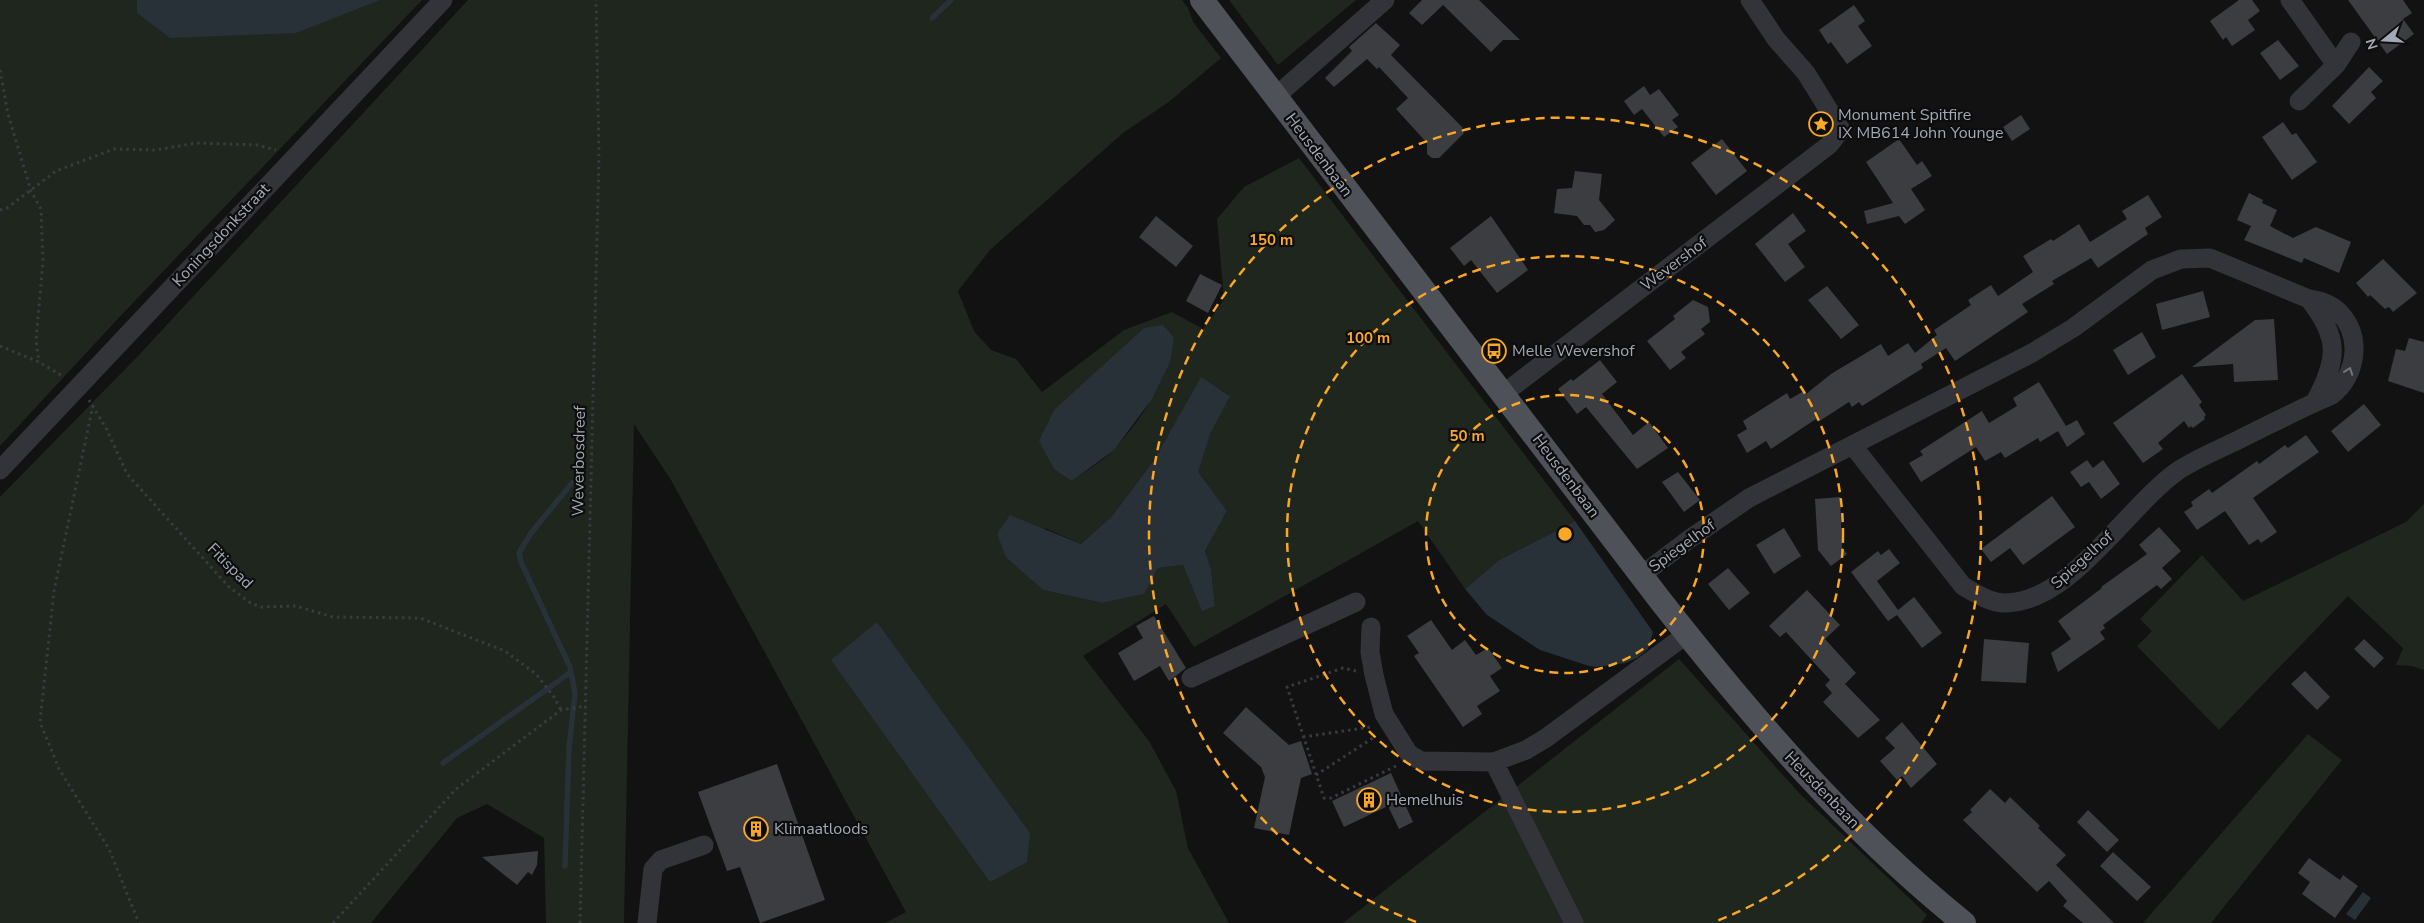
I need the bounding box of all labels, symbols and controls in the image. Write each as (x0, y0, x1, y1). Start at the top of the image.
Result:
north arrow (2359, 15, 2409, 65)
text: N (2361, 36, 2383, 52)
place label: Monument Spitfire IX MB614 John Younge (1838, 104, 2004, 144)
street label: Heusdenbaan (1280, 109, 1358, 201)
place icon: Monument Spitfire IX MB614 John Younge (1808, 111, 1834, 137)
street label: Koningsdonkstraat (167, 178, 275, 292)
text: 150 m (1249, 230, 1293, 250)
street label: Wevershof (1636, 231, 1712, 296)
text: 100 m (1346, 328, 1390, 348)
bus stop icon: Melle Wevershof (1481, 338, 1507, 364)
place label: Melle Wevershof (1512, 340, 1635, 362)
one-way arrow (2344, 368, 2354, 376)
street label: Weverbosdreef (567, 405, 591, 517)
text: 50 m (1449, 426, 1485, 446)
street label: Heusdenbaan (1527, 430, 1605, 522)
street label: Spiegelhof (1644, 514, 1720, 578)
centre of rings (1556, 525, 1574, 543)
street label: Spiegelhof (2046, 526, 2119, 594)
street label: Fitispad (202, 538, 258, 594)
street label: Heusdenbaan (1779, 747, 1865, 833)
building icon: Hemelhuis (1356, 787, 1382, 813)
place label: Hemelhuis (1386, 789, 1463, 811)
building icon: Klimaatloods (743, 816, 769, 842)
place label: Klimaatloods (774, 818, 868, 840)

